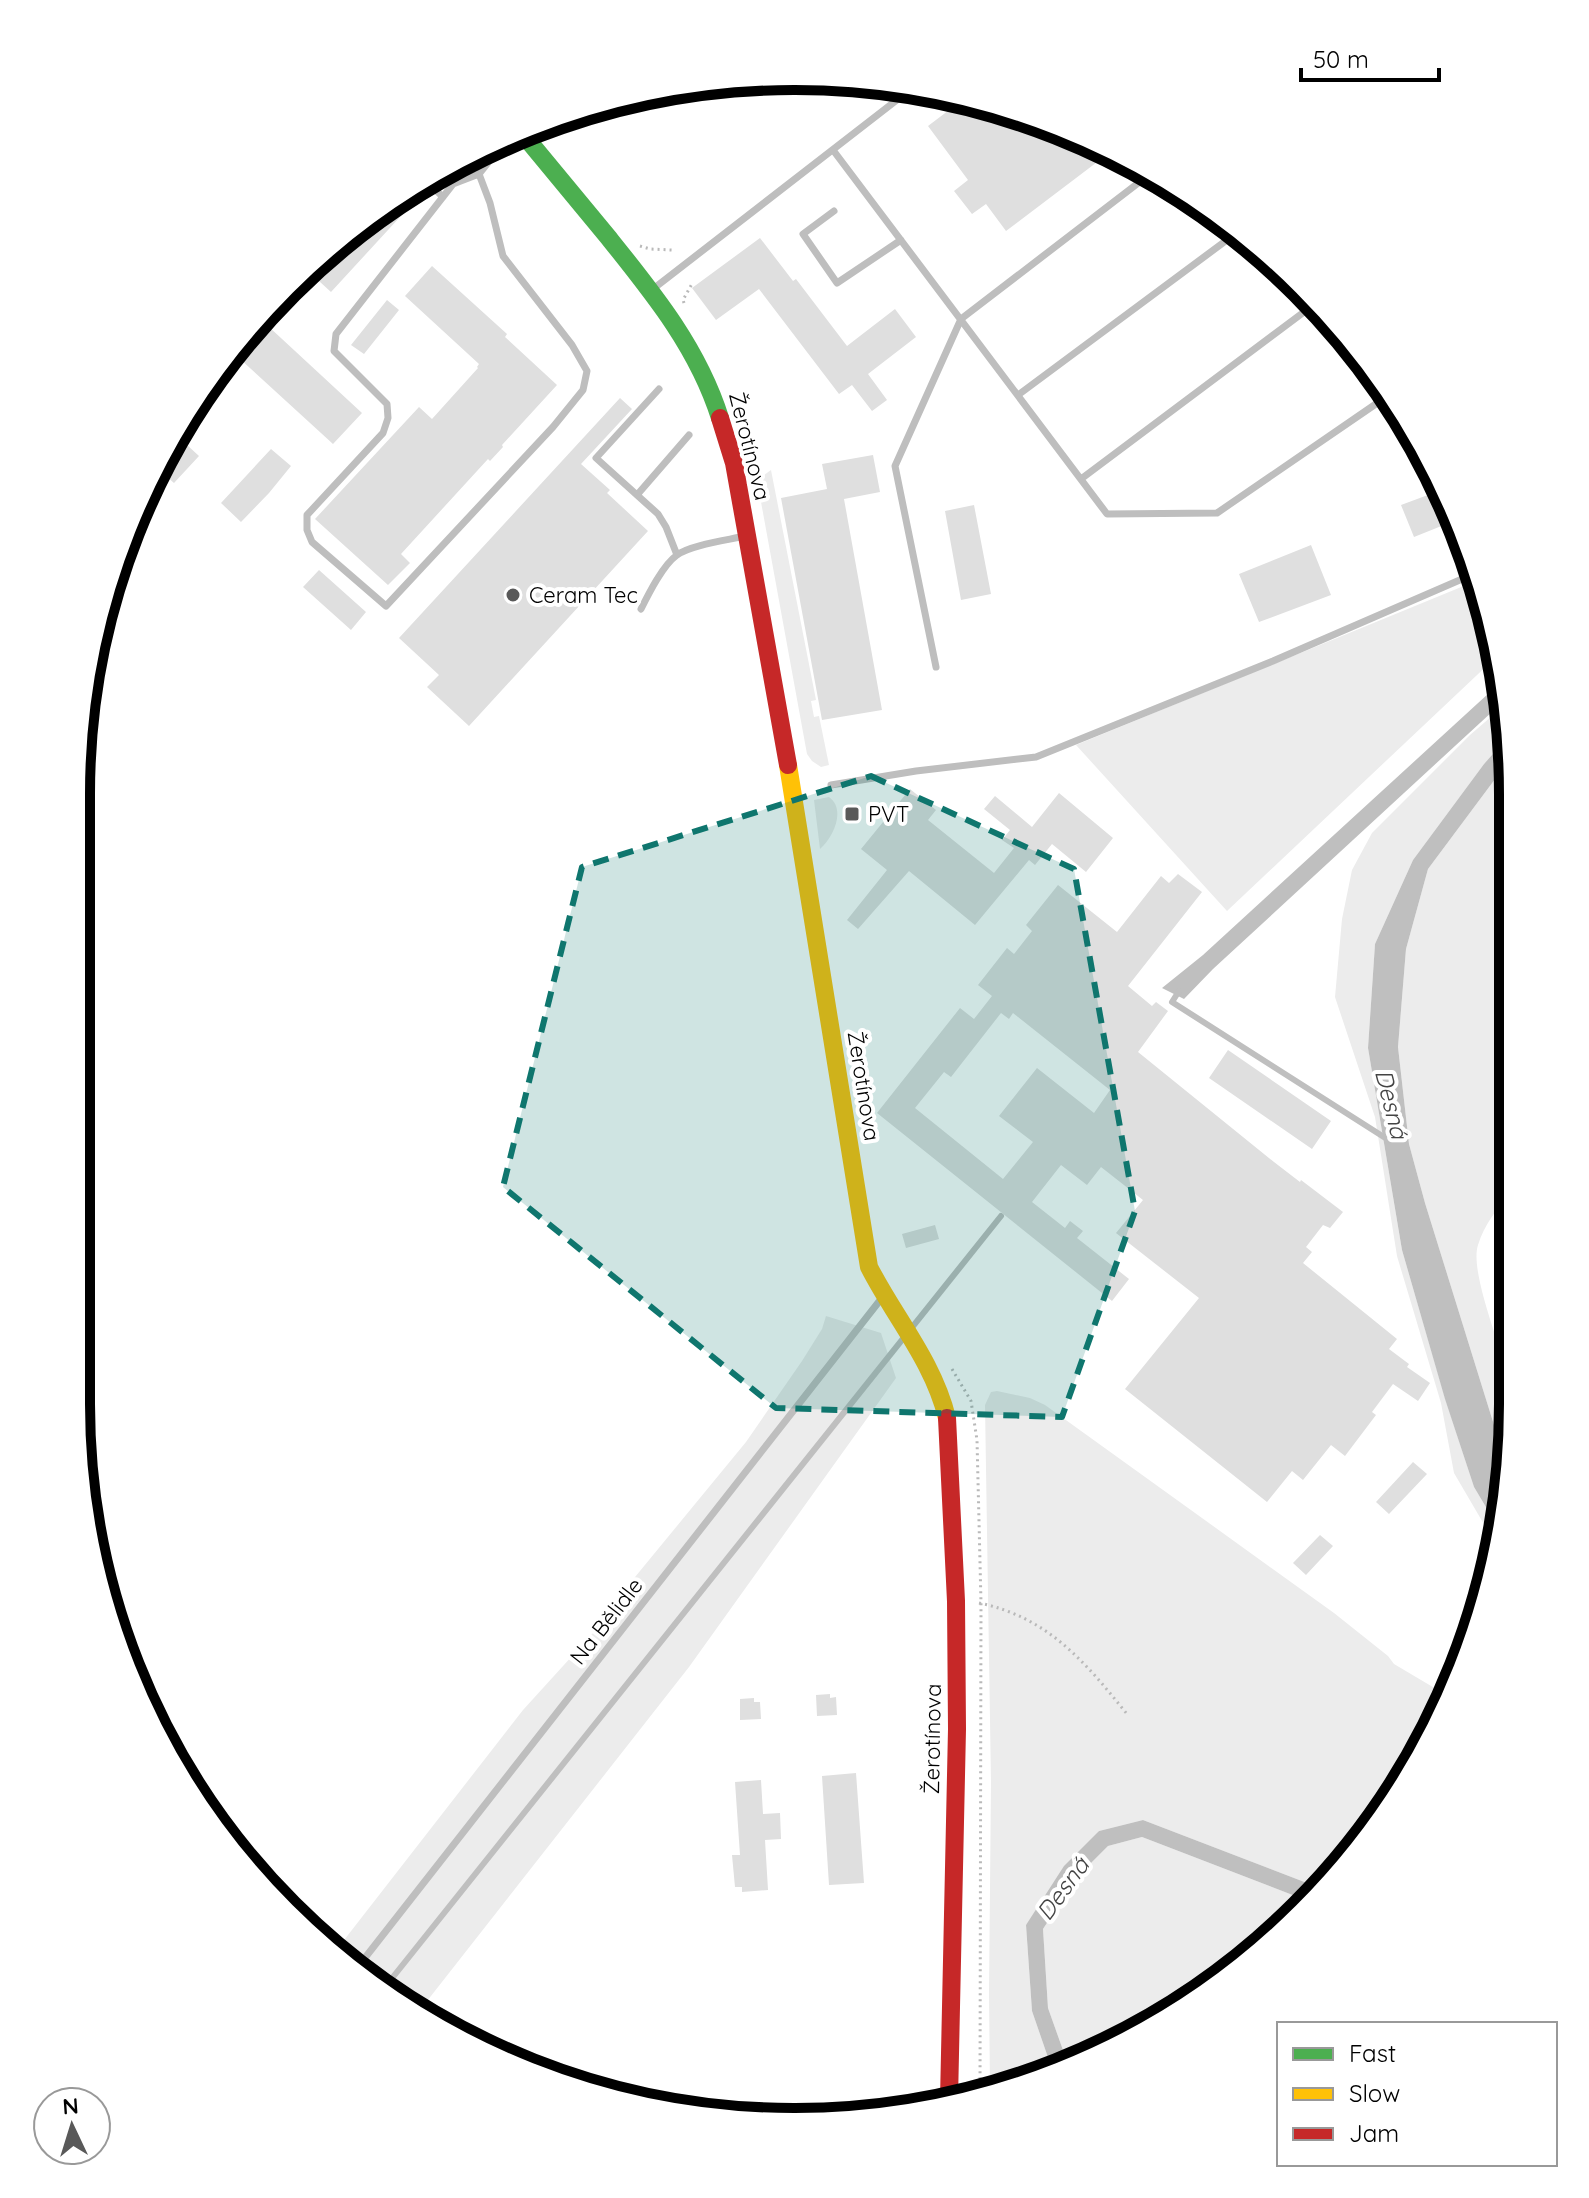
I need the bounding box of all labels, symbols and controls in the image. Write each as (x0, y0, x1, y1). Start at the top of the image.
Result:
scale bar (1301, 32, 1439, 82)
text: 50 m (1313, 44, 1369, 74)
street label: Žerotínova (723, 389, 777, 503)
place label: Ceram Tec (529, 581, 638, 609)
marker: Ceram Tec (504, 586, 522, 604)
place label: PVT (868, 800, 909, 828)
marker: PVT (843, 805, 861, 823)
street label: Žerotínova (842, 1029, 886, 1143)
water label: Desná (1369, 1066, 1415, 1143)
street label: Na Bělidle (563, 1572, 649, 1670)
street label: Žerotínova (917, 1683, 947, 1795)
water label: Desná (1029, 1850, 1096, 1926)
legend (1277, 2022, 1557, 2166)
text: Fast (1349, 2038, 1396, 2068)
text: Slow (1349, 2078, 1400, 2108)
north arrow (32, 2086, 112, 2166)
text: N (62, 2092, 80, 2121)
text: Jam (1349, 2118, 1399, 2148)

